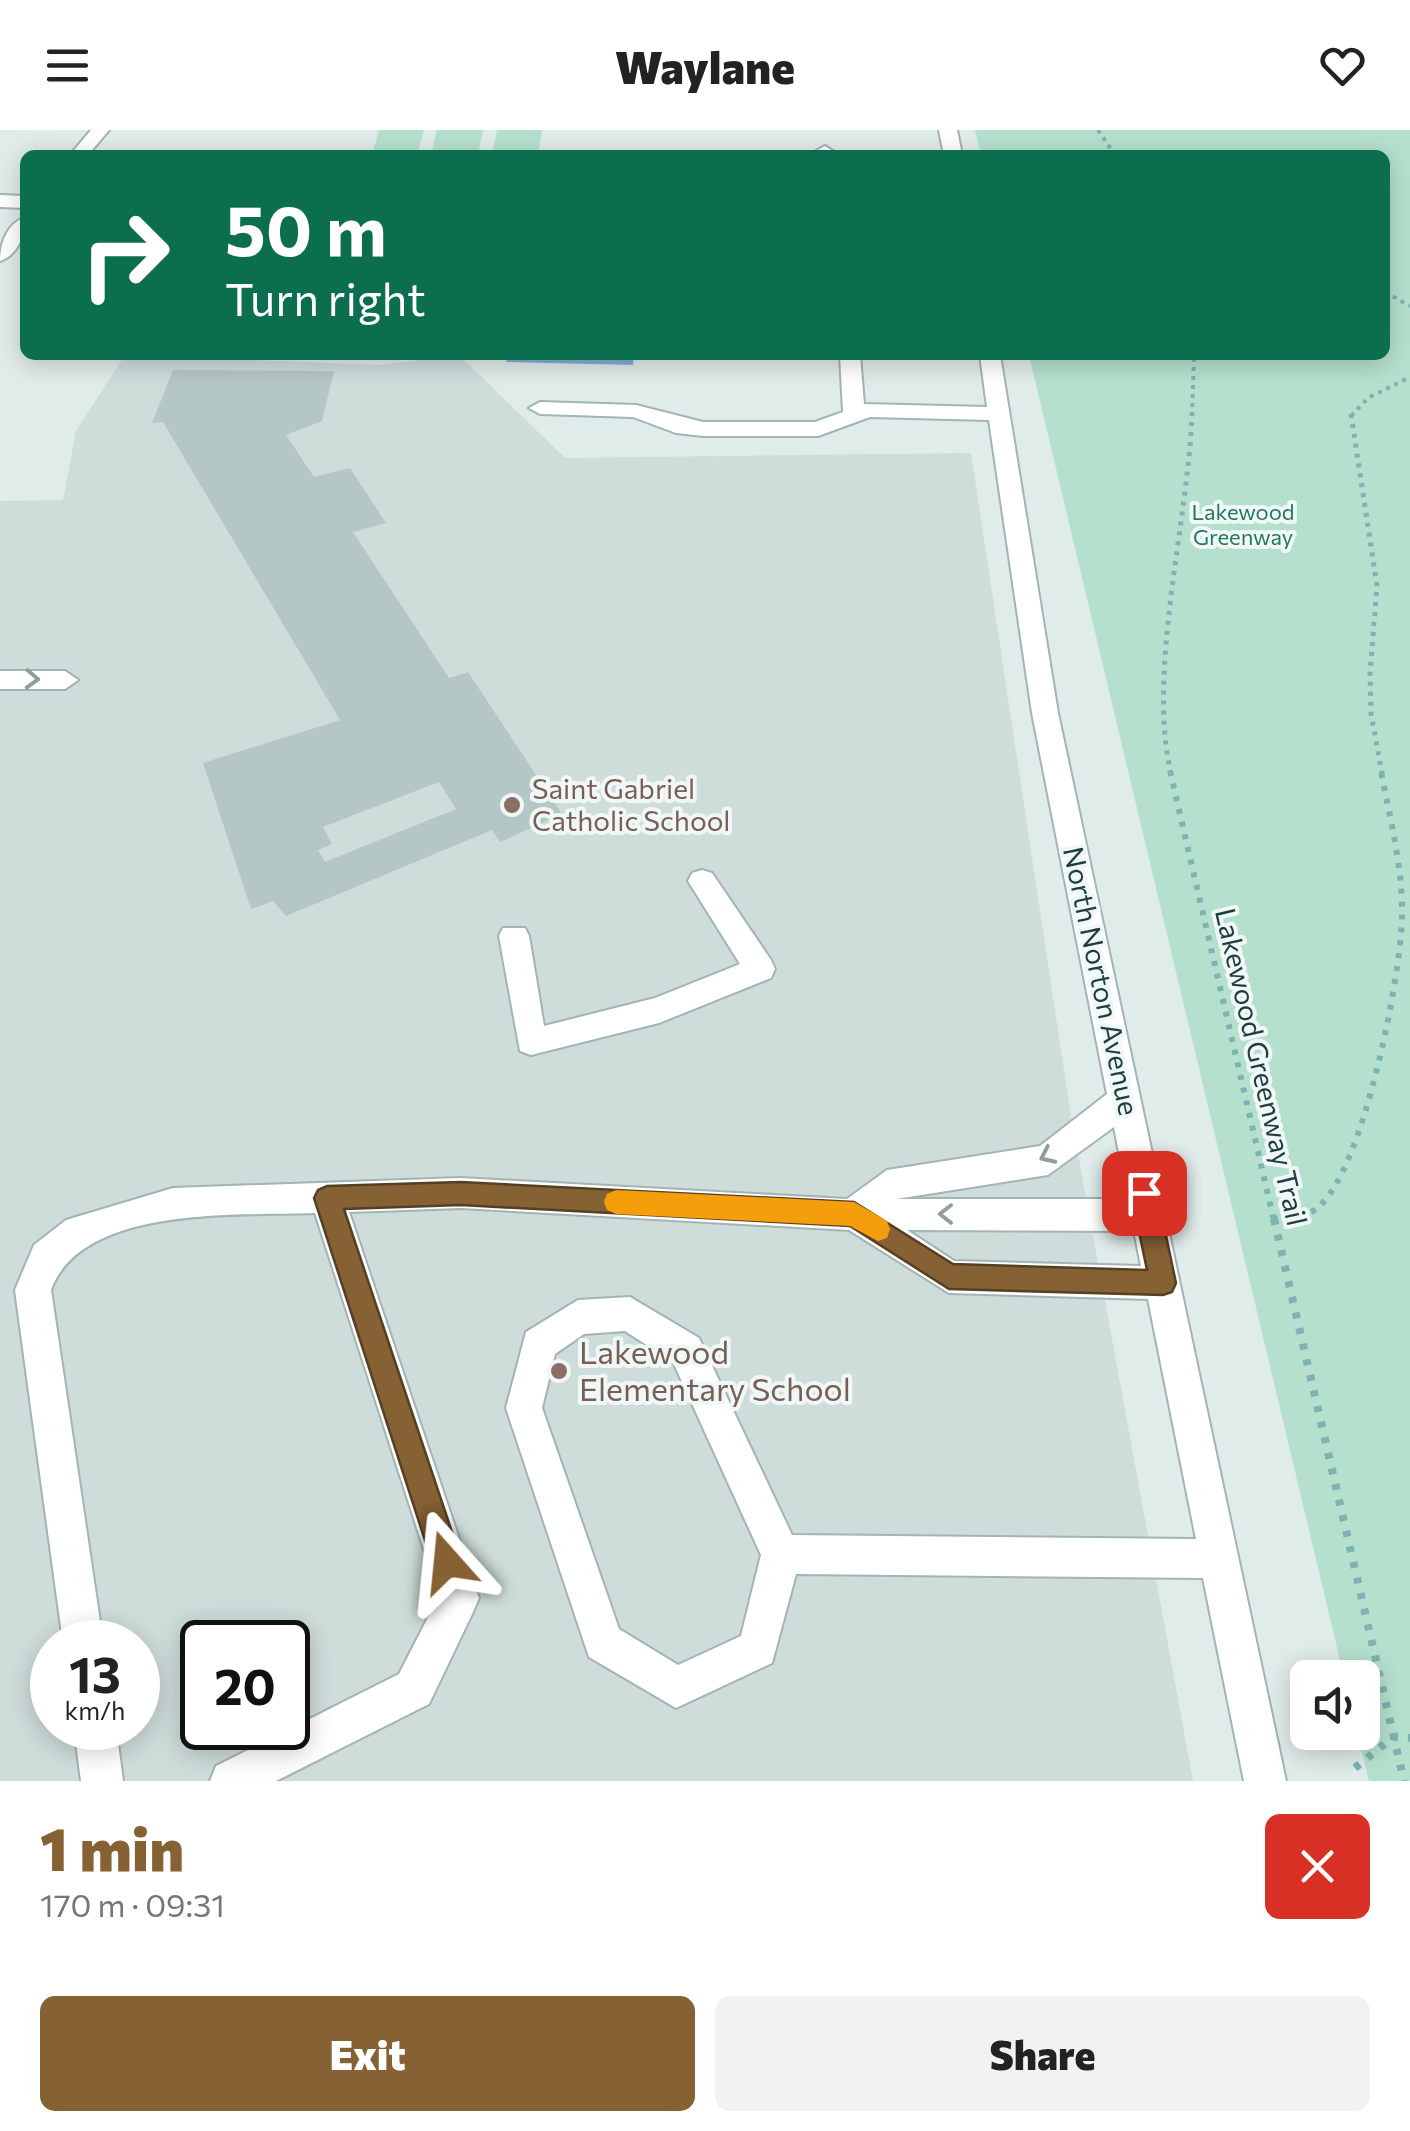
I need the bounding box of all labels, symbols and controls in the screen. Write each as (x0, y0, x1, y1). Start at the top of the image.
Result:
icon: menu (40, 38, 95, 93)
text: Waylane (615, 38, 795, 93)
icon: heart (1315, 38, 1370, 93)
text: 50 m (225, 185, 387, 270)
icon: right (60, 190, 190, 320)
text: Turn right (225, 270, 426, 325)
park label: Lakewood Greenway (1191, 498, 1295, 550)
one-way arrow (25, 668, 41, 689)
place label: Saint Gabriel Catholic School (532, 771, 730, 837)
marker: Saint Gabriel Catholic School (501, 794, 523, 816)
street label: North Norton Avenue (1057, 843, 1147, 1118)
street label: Lakewood Greenway Trail (1209, 905, 1315, 1229)
one-way arrow (1040, 1143, 1058, 1163)
pin (1102, 1151, 1187, 1236)
icon: arrive (1117, 1166, 1172, 1221)
one-way arrow (938, 1203, 954, 1225)
place label: Lakewood Elementary School (579, 1331, 851, 1408)
marker: Lakewood Elementary School (548, 1360, 570, 1382)
position arrow (395, 1510, 499, 1614)
speed limit sign: 20 (180, 1620, 310, 1750)
text: 13 (69, 1642, 121, 1703)
map controls (1290, 1660, 1380, 1750)
button: sound (1290, 1660, 1380, 1750)
text: km/h (65, 1695, 125, 1725)
text: 1 min (40, 1810, 184, 1883)
button: close (1265, 1814, 1370, 1919)
text: 170 m · 09:31 (40, 1884, 225, 1924)
button: Exit (40, 1996, 695, 2111)
button: Share (715, 1996, 1370, 2111)

